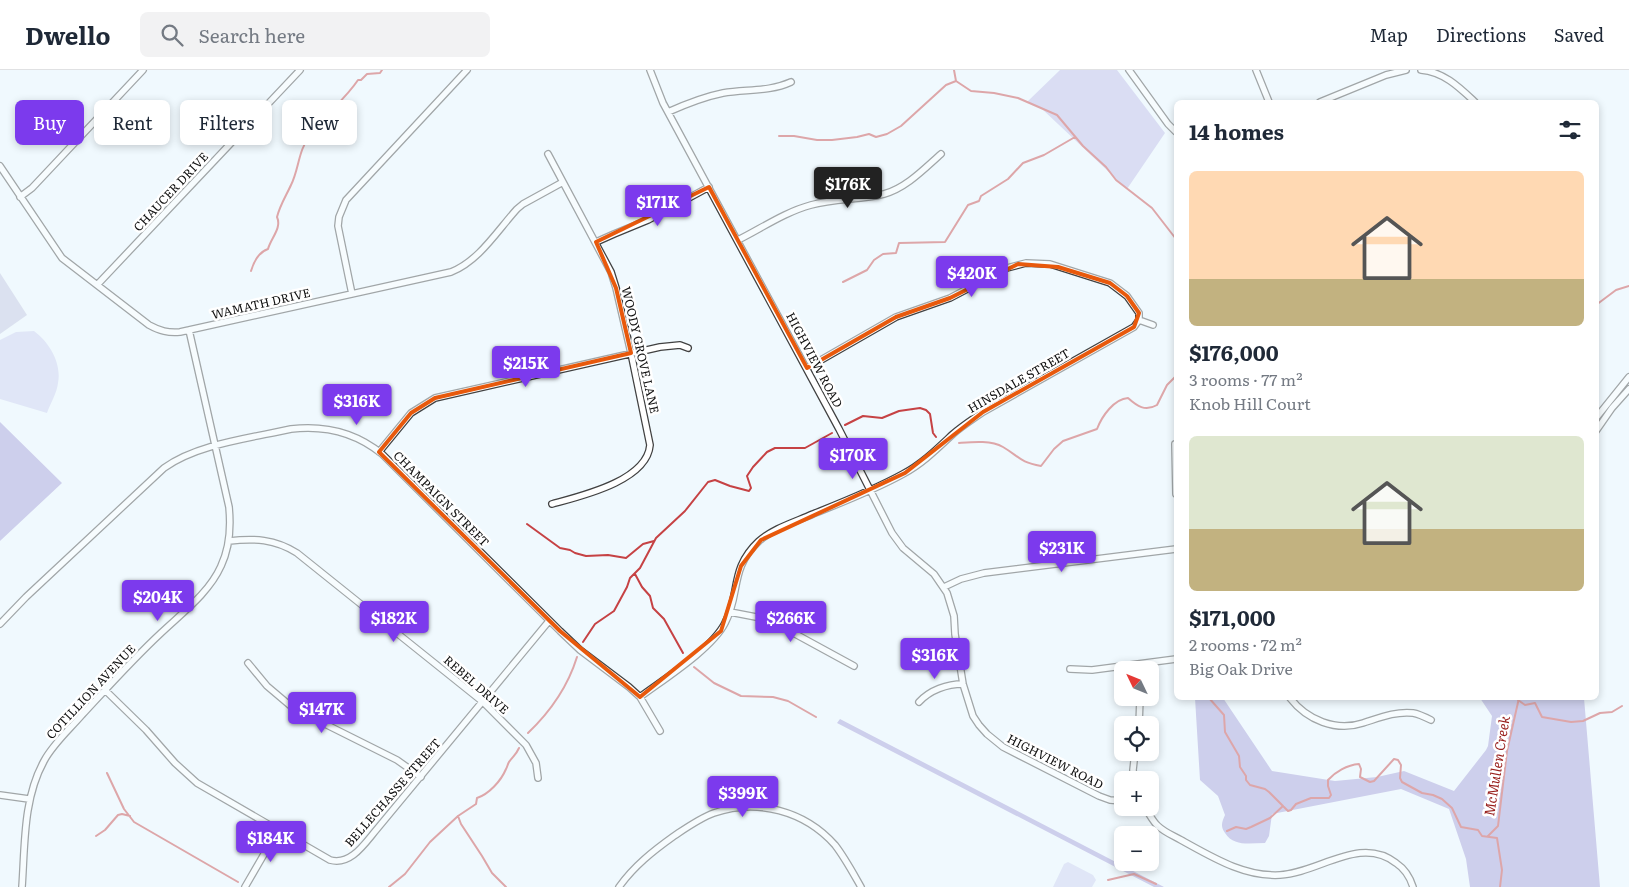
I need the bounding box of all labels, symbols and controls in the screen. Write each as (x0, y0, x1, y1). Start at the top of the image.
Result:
search box (140, 12, 490, 57)
text: Dwello (25, 17, 110, 52)
icon: search (158, 21, 186, 49)
text: Search here (198, 21, 305, 49)
text: Map (1370, 21, 1408, 48)
text: Directions (1436, 21, 1526, 48)
text: Saved (1554, 21, 1604, 48)
chip: Buy (15, 100, 84, 145)
chip: Rent (94, 100, 170, 145)
chip: Filters (180, 100, 272, 145)
chip: New (282, 100, 357, 145)
text: 14 homes (1189, 115, 1284, 146)
icon: filters (1556, 116, 1584, 144)
street label: CHAUCER DRIVE (129, 147, 212, 235)
pin: $176K (813, 166, 883, 209)
text: $176K (825, 171, 871, 195)
pin: $171K (623, 184, 693, 227)
text: $171K (636, 189, 680, 213)
icon: home (1342, 203, 1432, 293)
pin: $420K (937, 256, 1007, 298)
text: $420K (947, 260, 997, 284)
street label: WAMATH DRIVE (210, 283, 312, 323)
street label: WOODY GROVE LANE (618, 285, 664, 415)
street label: HIGHVIEW ROAD (782, 309, 848, 410)
text: $176,000 (1189, 336, 1279, 367)
street label: HINSDALE STREET (964, 343, 1073, 417)
pin: $215K (491, 346, 561, 388)
text: $215K (503, 350, 549, 374)
text: 3 rooms · 77 m² (1189, 367, 1303, 391)
pin: $316K (322, 384, 392, 426)
text: $316K (334, 388, 380, 412)
text: Knob Hill Court (1189, 391, 1311, 415)
pin: $170K (818, 438, 888, 480)
text: $170K (830, 442, 876, 466)
street label: CHAMPAIGN STREET (390, 446, 494, 550)
icon: home (1342, 468, 1432, 558)
pin: $231K (1027, 530, 1097, 573)
text: $231K (1039, 535, 1085, 559)
pin: $204K (123, 580, 193, 622)
text: $204K (133, 584, 183, 608)
pin: $182K (359, 600, 429, 643)
pin: $266K (756, 600, 826, 643)
text: $171,000 (1189, 601, 1276, 632)
text: $182K (371, 605, 417, 629)
text: $266K (766, 605, 816, 629)
text: 2 rooms · 72 m² (1189, 632, 1302, 656)
pin: $316K (900, 638, 970, 680)
street label: COTILLION AVENUE (41, 640, 139, 743)
text: $316K (912, 642, 958, 666)
street label: REBEL DRIVE (440, 651, 513, 718)
text: Big Oak Drive (1189, 656, 1293, 680)
north arrow (1114, 661, 1159, 706)
map controls (1114, 661, 1159, 871)
pin: $147K (287, 692, 357, 734)
text: $147K (299, 696, 345, 720)
water label: McMullen Creek (1478, 714, 1514, 817)
button: locate (1114, 716, 1159, 761)
street label: HIGHVIEW ROAD (1004, 729, 1107, 793)
street label: BELLECHASSE STREET (340, 734, 445, 850)
button: + (1114, 771, 1159, 816)
pin: $399K (708, 776, 778, 818)
text: $399K (718, 780, 768, 804)
pin: $184K (236, 820, 306, 863)
text: $184K (247, 825, 295, 849)
button: − (1114, 826, 1159, 871)

